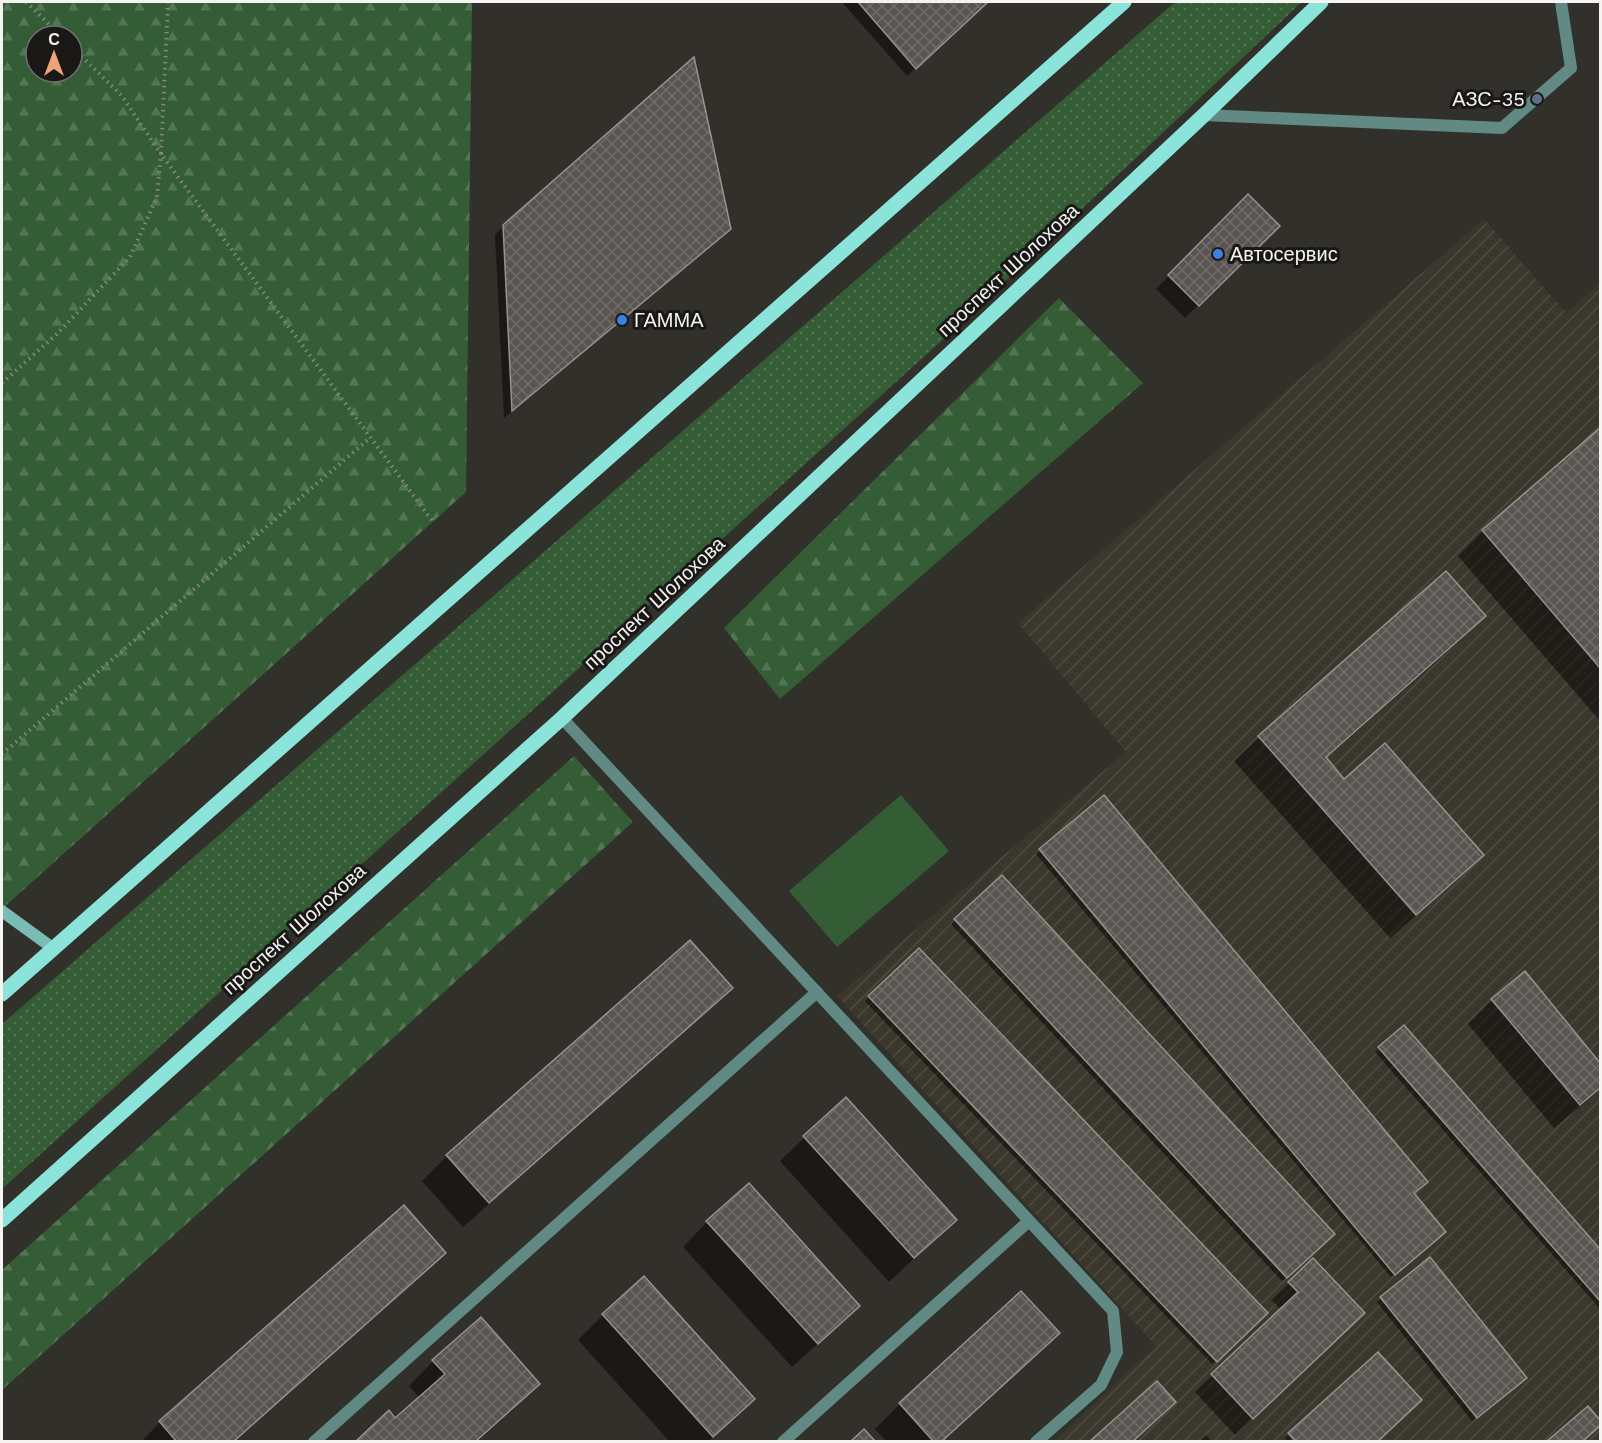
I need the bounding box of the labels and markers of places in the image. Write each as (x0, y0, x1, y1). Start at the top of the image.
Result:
place label: АЗС-35 (1452, 87, 1525, 111)
marker: АЗС-35 (1530, 92, 1544, 106)
place label: Автосервис (1230, 242, 1338, 266)
marker: Автосервис (1211, 247, 1225, 261)
place label: ГАММА (634, 308, 704, 332)
marker: ГАММА (615, 313, 629, 327)

